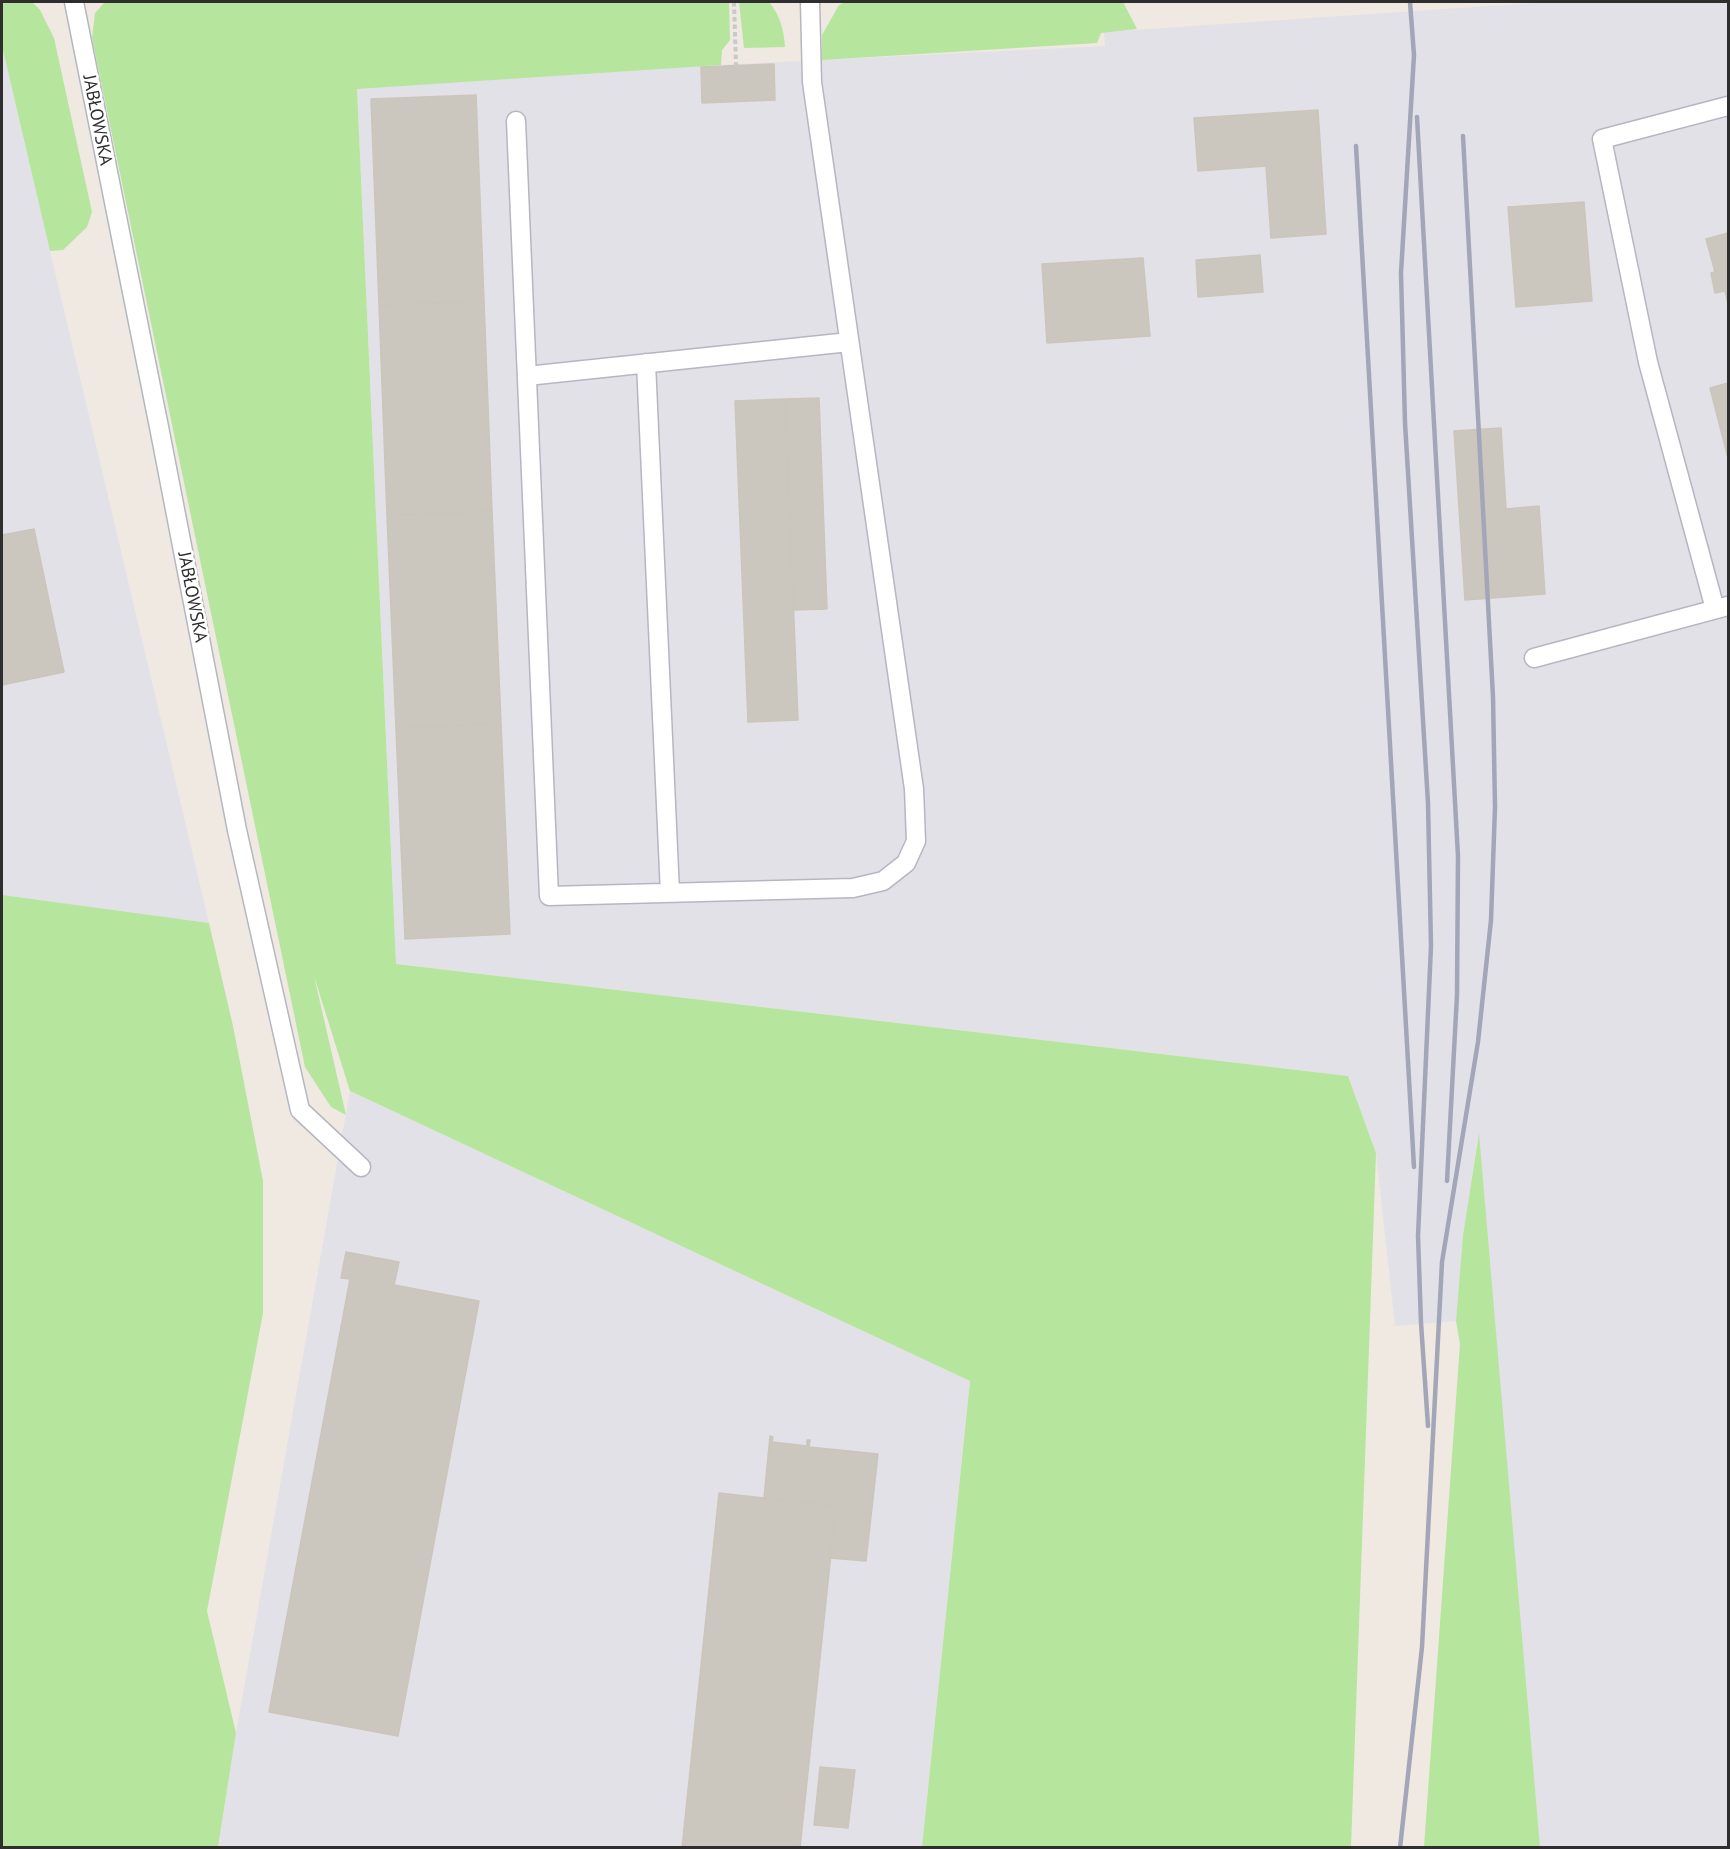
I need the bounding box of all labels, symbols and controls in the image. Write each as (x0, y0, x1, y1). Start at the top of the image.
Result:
street label: JABŁOWSKA (78, 73, 116, 167)
street label: JABŁOWSKA (173, 550, 211, 644)

